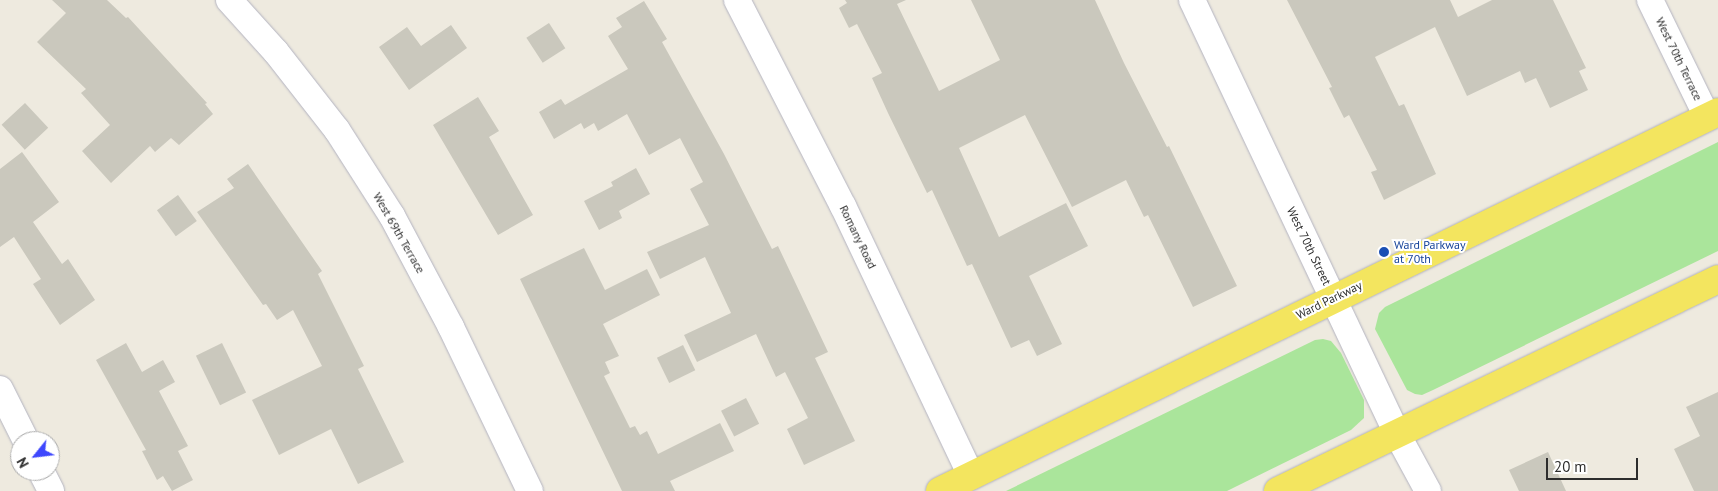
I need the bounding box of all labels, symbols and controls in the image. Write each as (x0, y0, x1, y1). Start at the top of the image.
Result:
street label: West 70th Terrace (1653, 15, 1705, 103)
street label: West 69th Terrace (370, 190, 428, 276)
street label: Romany Road (836, 203, 880, 271)
street label: West 70th Street (1284, 204, 1334, 288)
place label: Ward Parkway at 70th (1394, 238, 1466, 266)
marker: Ward Parkway at 70th (1378, 246, 1390, 258)
street label: Ward Parkway (1294, 278, 1364, 322)
north arrow (10, 431, 60, 481)
scale bar (1548, 448, 1640, 480)
text: N (13, 454, 33, 471)
text: 20 m (1554, 457, 1587, 476)

